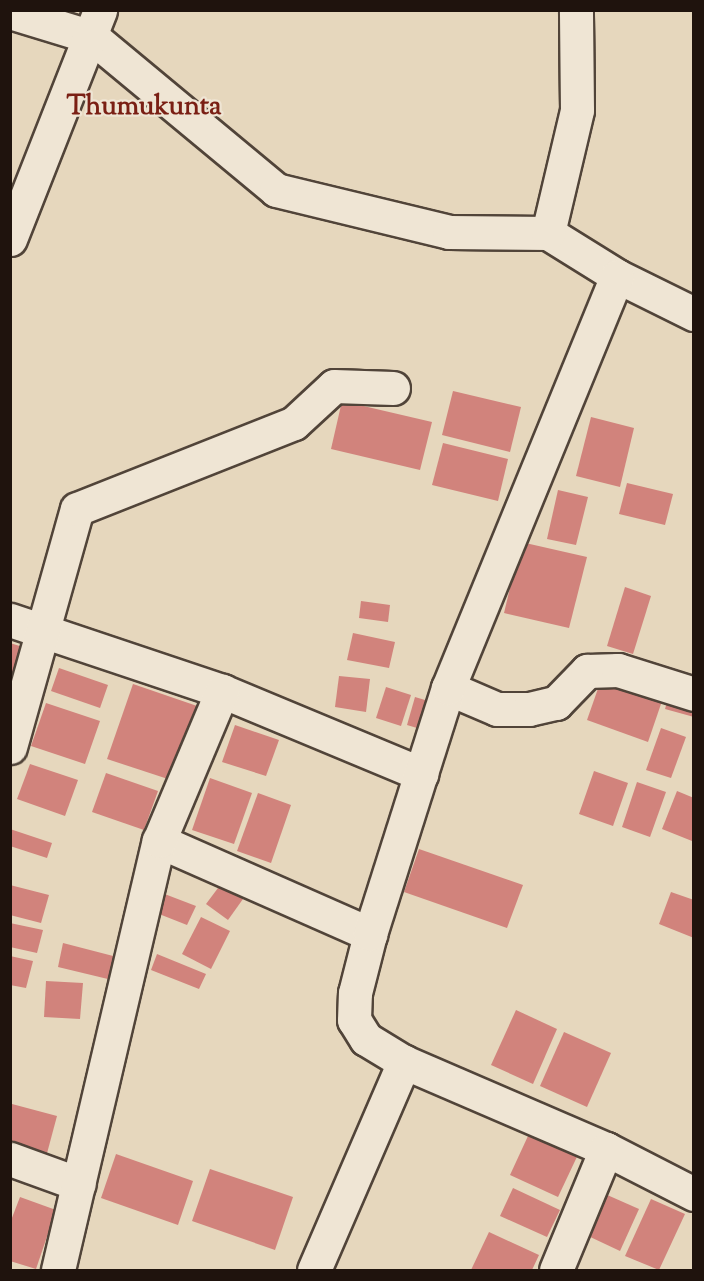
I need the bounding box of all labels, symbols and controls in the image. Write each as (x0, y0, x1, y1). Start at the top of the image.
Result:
district label: Thumukunta (67, 92, 221, 124)

